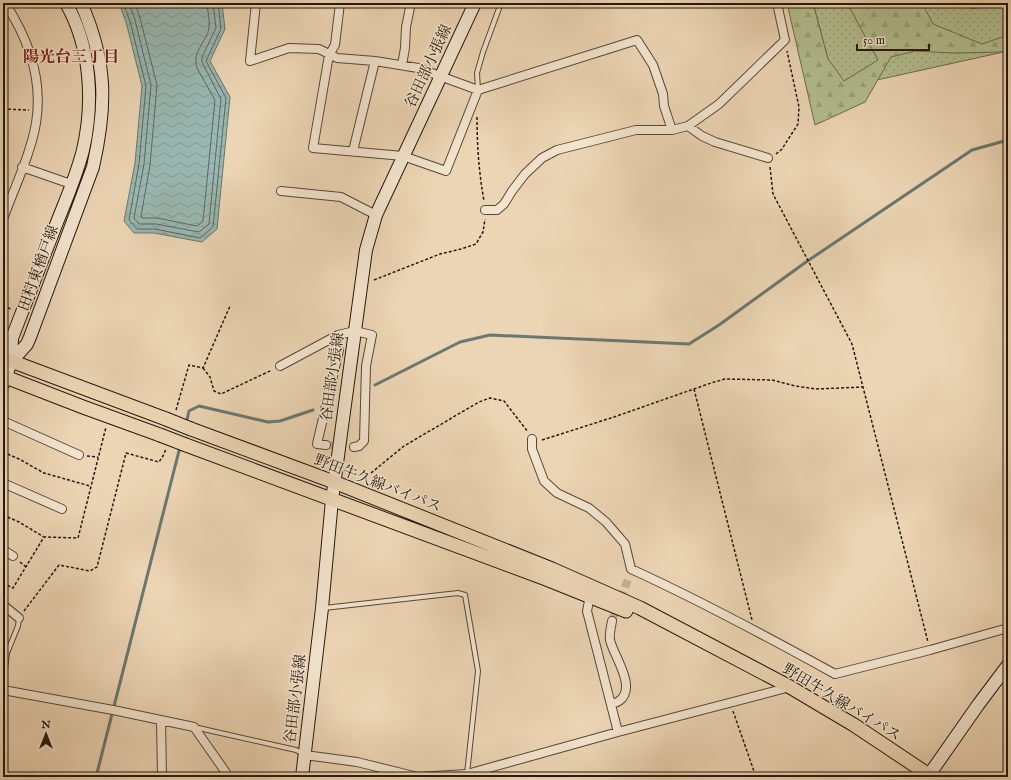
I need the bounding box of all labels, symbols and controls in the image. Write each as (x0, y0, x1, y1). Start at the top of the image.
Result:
street label: 谷田部小張線 (401, 21, 456, 111)
scale bar (857, 26, 929, 52)
text: 50 m (863, 33, 885, 48)
district label: 陽光台三丁目 (23, 48, 119, 68)
street label: 田村東楢戸線 (14, 223, 63, 314)
street label: 谷田部小張線 (317, 331, 348, 423)
street label: 野田牛久線バイパス (312, 450, 444, 516)
street label: 谷田部小張線 (281, 653, 310, 745)
street label: 野田牛久線バイパス (779, 660, 904, 745)
north arrow (26, 714, 66, 754)
text: N (40, 718, 51, 732)

